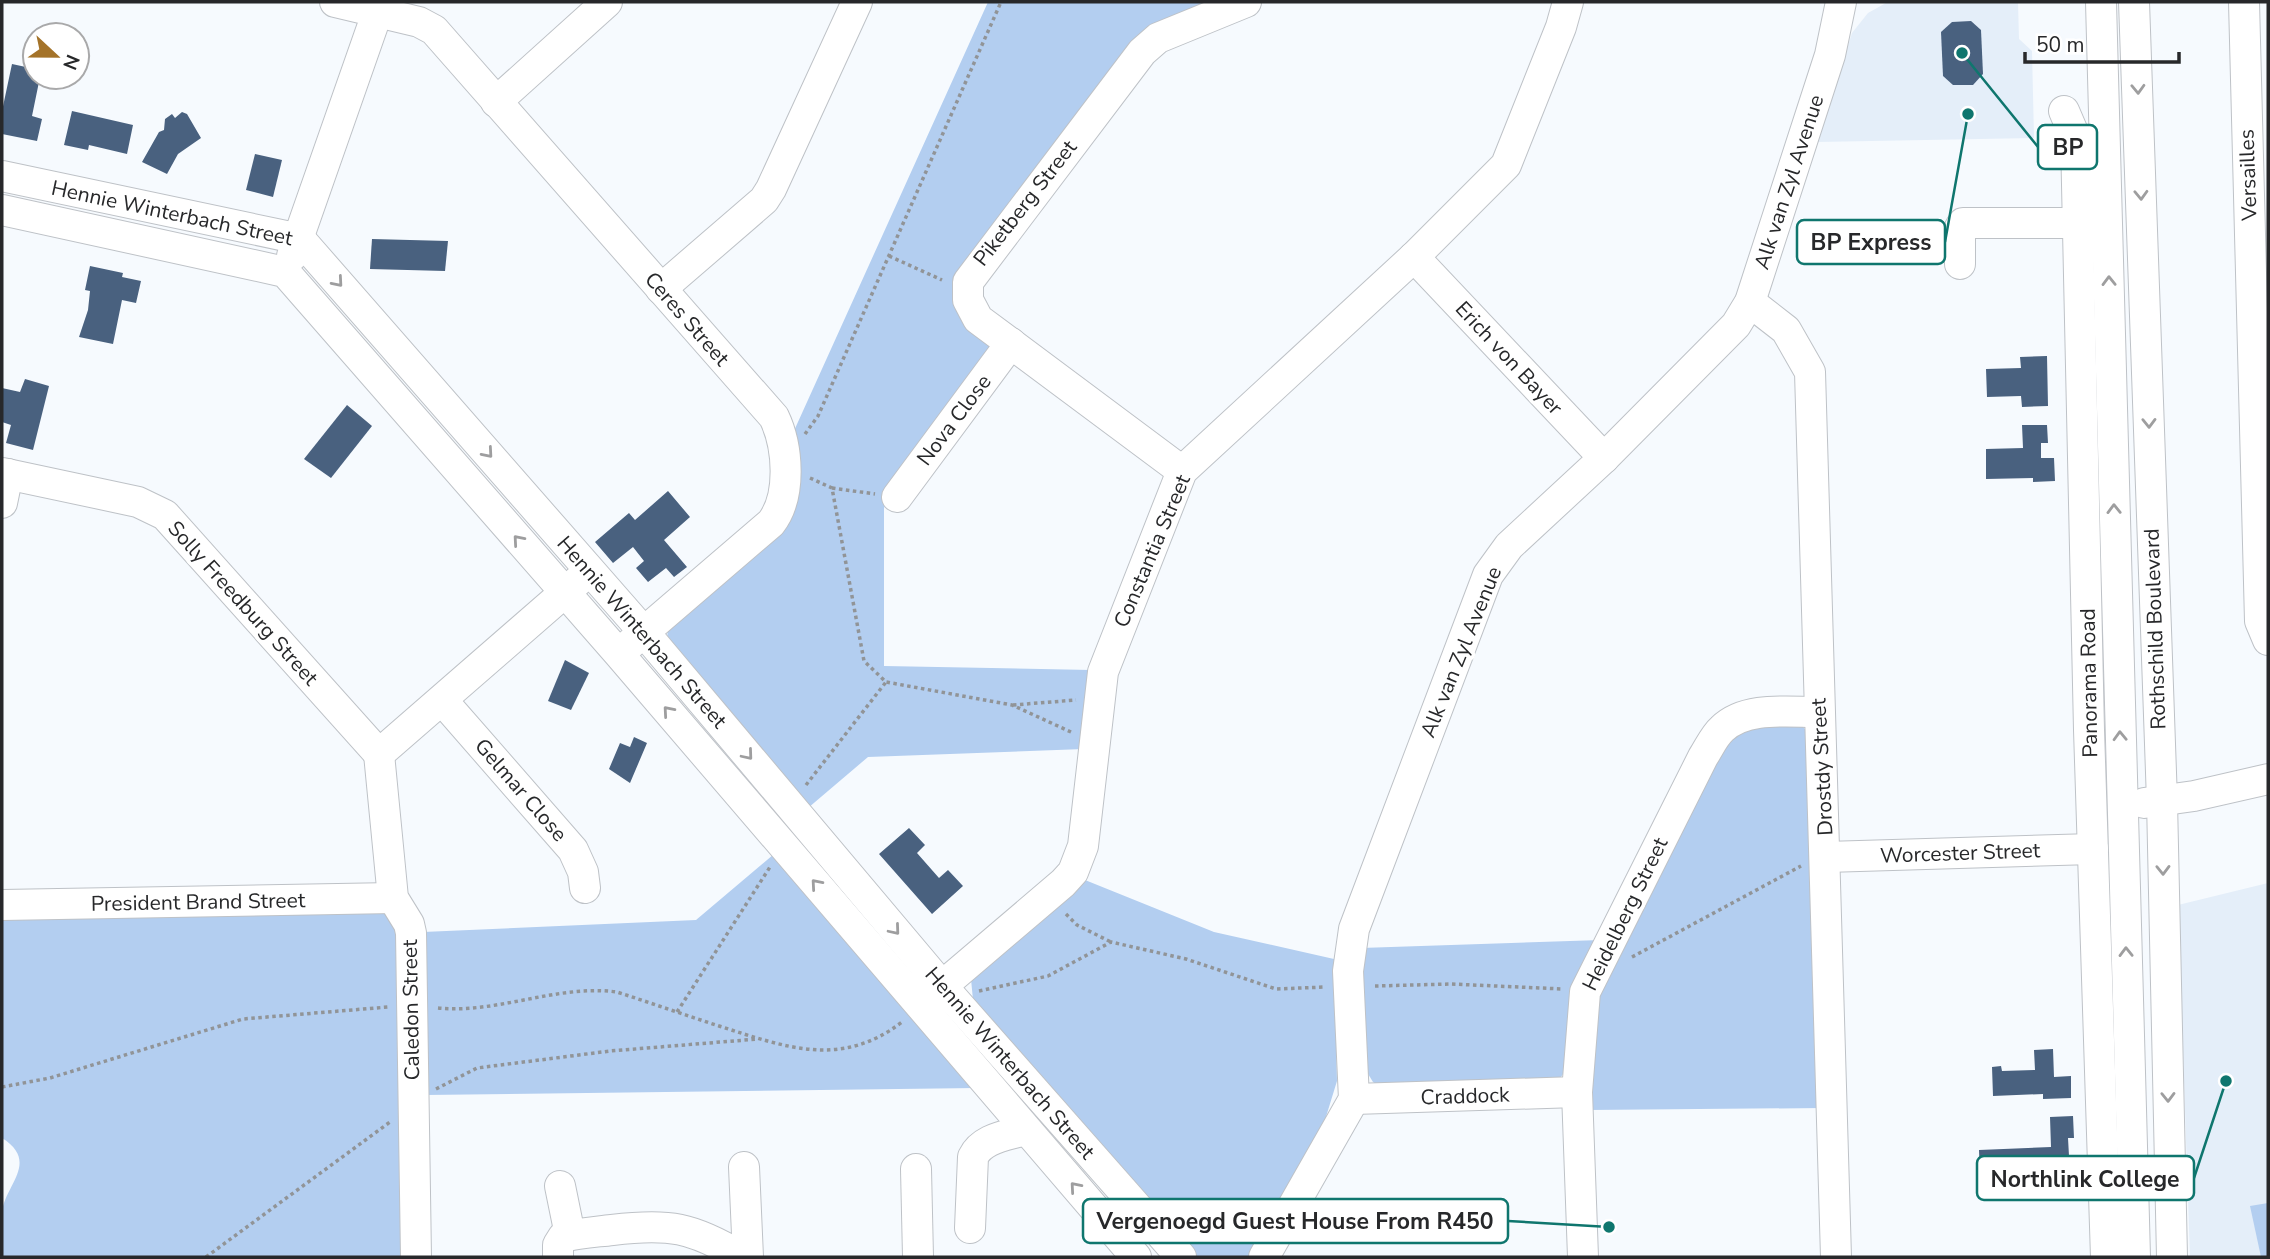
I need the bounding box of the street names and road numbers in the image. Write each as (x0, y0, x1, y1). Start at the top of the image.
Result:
street label: Alk van Zyl Avenue (1748, 91, 1830, 273)
street label: Versailles (2232, 129, 2264, 222)
street label: Piketberg Street (967, 134, 1083, 272)
street label: Hennie Winterbach Street (49, 174, 296, 252)
street label: Ceres Street (638, 266, 736, 372)
street label: Erich von Bayer (1449, 295, 1569, 421)
street label: Nova Close (911, 369, 997, 471)
street label: Constantia Street (1107, 470, 1197, 632)
street label: Solly Freedburg Street (161, 515, 325, 692)
street label: Rothschild Boulevard (2137, 528, 2173, 730)
street label: Hennie Winterbach Street (551, 530, 734, 735)
street label: Alk van Zyl Avenue (1414, 562, 1508, 742)
street label: Panorama Road (2074, 608, 2104, 758)
street label: Drostdy Street (1804, 697, 1840, 836)
street label: Gelmar Close (468, 733, 574, 847)
street label: Heidelberg Street (1576, 832, 1675, 995)
street label: Worcester Street (1879, 836, 2041, 870)
street label: President Brand Street (91, 886, 306, 918)
street label: Caledon Street (396, 939, 426, 1081)
street label: Hennie Winterbach Street (919, 961, 1102, 1166)
street label: Craddock (1420, 1080, 1510, 1112)

